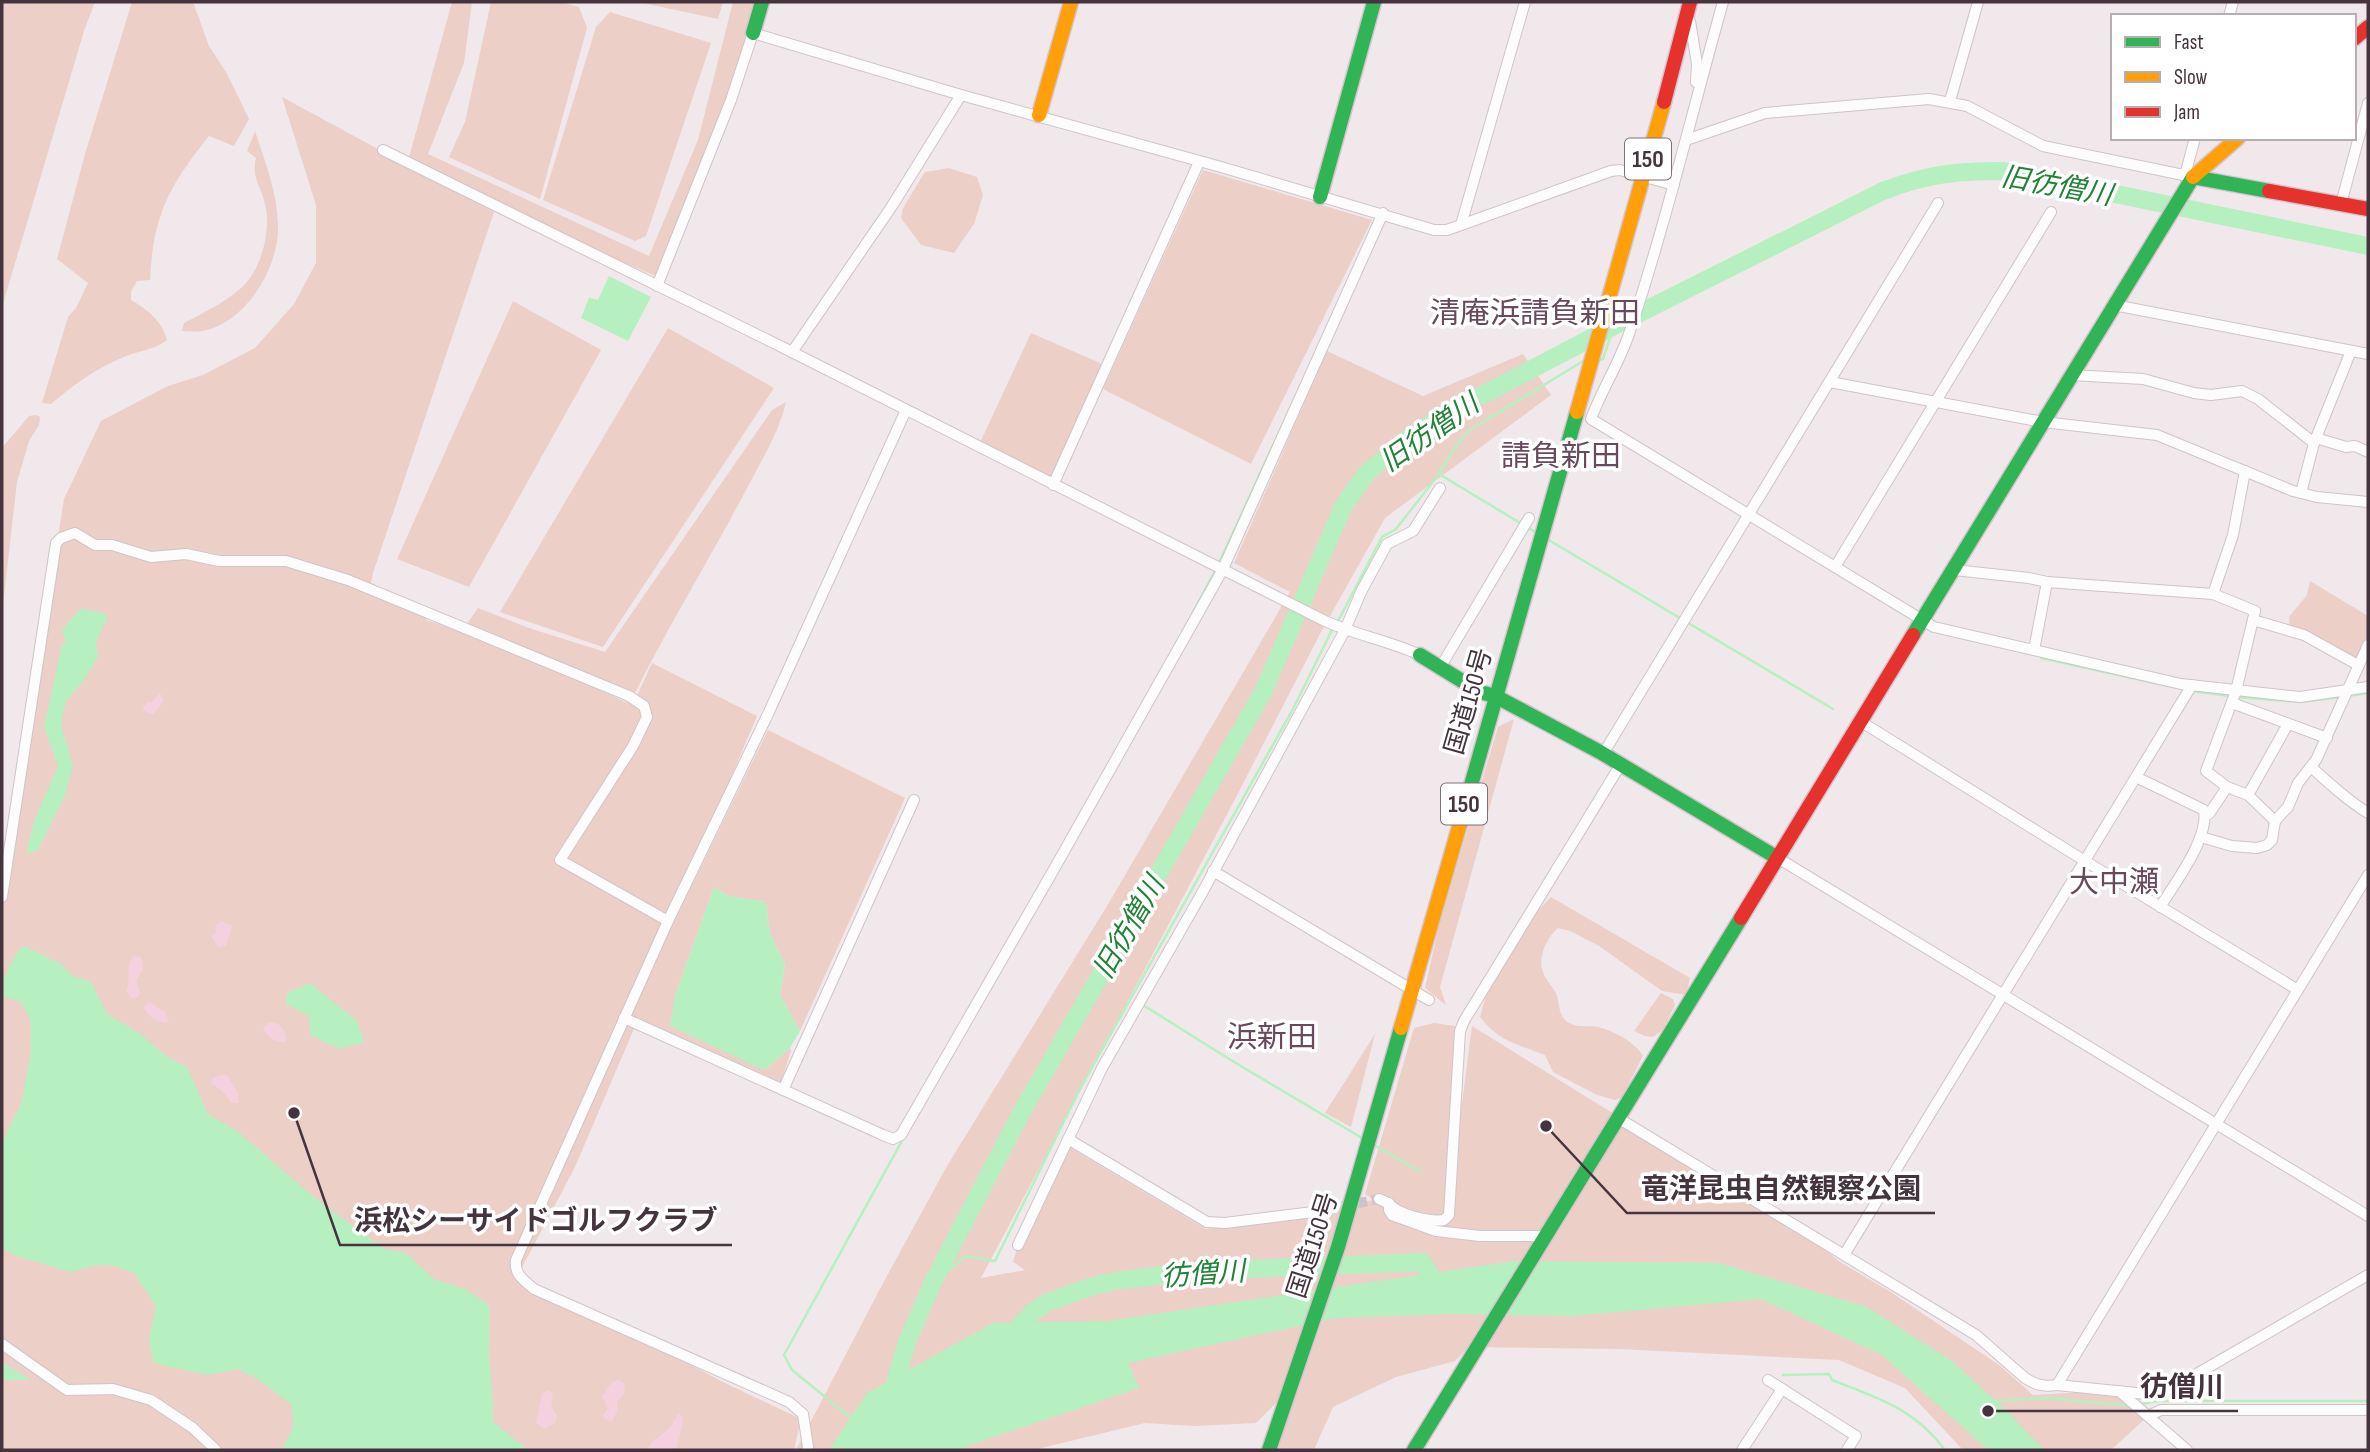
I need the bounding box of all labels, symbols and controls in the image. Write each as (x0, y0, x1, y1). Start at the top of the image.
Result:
legend (2111, 14, 2356, 140)
text: Fast (2174, 30, 2204, 55)
text: Slow (2174, 65, 2208, 90)
text: Jam (2173, 100, 2200, 125)
road number: 150 (1625, 139, 1671, 180)
water label: 旧彷僧川 (1999, 161, 2118, 213)
district label: 清庵浜請負新田 (1430, 296, 1640, 332)
water label: 旧彷僧川 (1375, 386, 1488, 479)
district label: 請負新田 (1501, 439, 1621, 475)
street label: 国道150号 (1440, 645, 1499, 758)
road number: 150 (1441, 784, 1487, 824)
district label: 大中瀬 (2069, 865, 2159, 901)
water label: 旧彷僧川 (1087, 868, 1173, 985)
district label: 浜新田 (1227, 1020, 1317, 1056)
callout: 竜洋昆虫自然観察公園 (1627, 1164, 1935, 1213)
text: 竜洋昆虫自然観察公園 (1641, 1173, 1921, 1206)
street label: 国道150号 (1282, 1189, 1345, 1302)
callout: 浜松シーサイドゴルフクラブ (340, 1196, 732, 1245)
text: 浜松シーサイドゴルフクラブ (354, 1205, 718, 1238)
water label: 彷僧川 (1160, 1255, 1249, 1294)
callout: 彷僧川 (2126, 1362, 2238, 1411)
text: 彷僧川 (2140, 1371, 2224, 1404)

